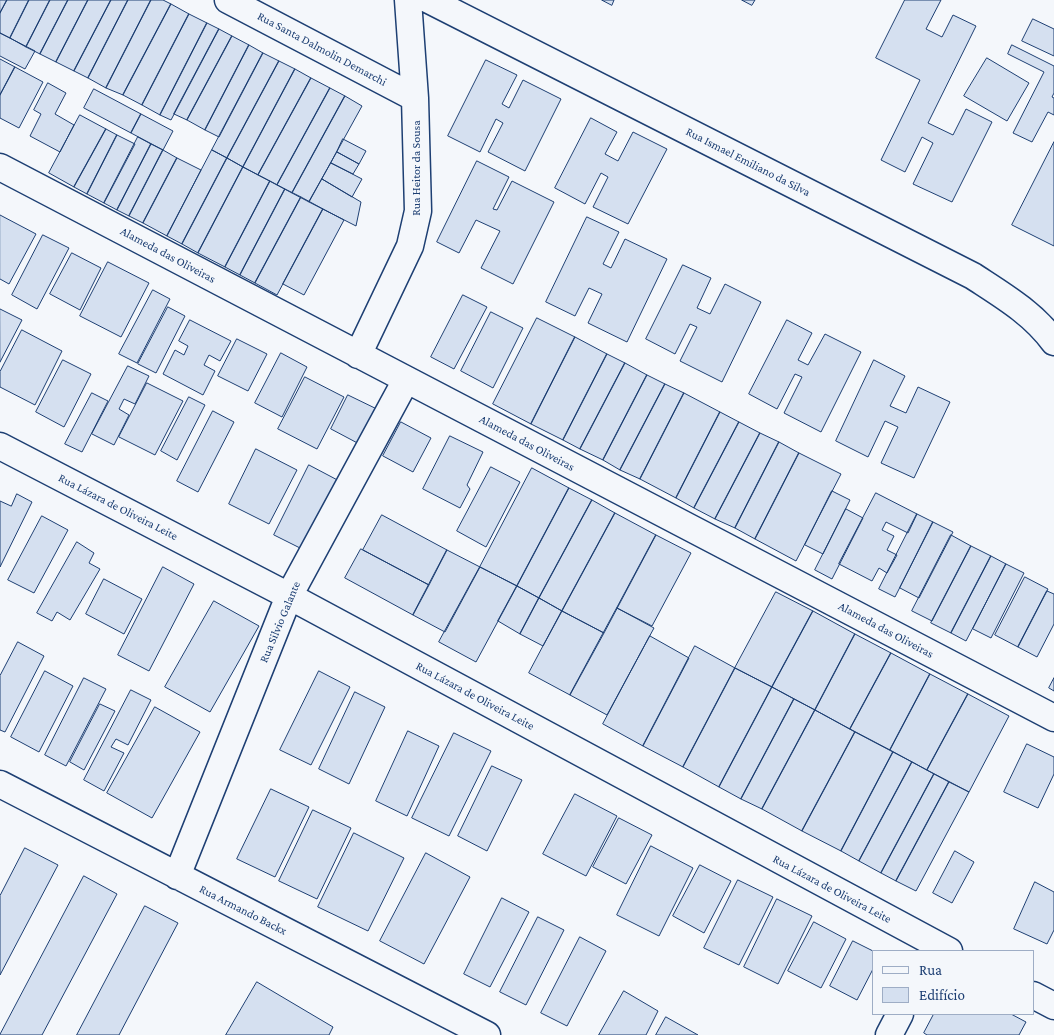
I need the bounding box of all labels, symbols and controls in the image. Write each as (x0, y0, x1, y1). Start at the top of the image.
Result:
street label: Rua Santa Dalmolin Demarchi (255, 9, 389, 89)
street label: Rua Heitor da Sousa (409, 120, 423, 216)
street label: Rua Ismael Emiliano da Silva (683, 124, 813, 200)
street label: Alameda das Oliveiras (118, 224, 218, 286)
street label: Alameda das Oliveiras (477, 412, 577, 474)
street label: Rua Lázara de Oliveira Leite (56, 471, 180, 543)
street label: Rua Silvio Galante (256, 579, 304, 665)
street label: Alameda das Oliveiras (836, 599, 936, 661)
street label: Rua Lázara de Oliveira Leite (413, 659, 537, 733)
street label: Rua Lázara de Oliveira Leite (770, 852, 894, 926)
street label: Rua Armando Backx (197, 882, 289, 938)
legend (872, 950, 1034, 1015)
text: Rua (919, 962, 942, 978)
text: Edifício (919, 987, 965, 1003)

